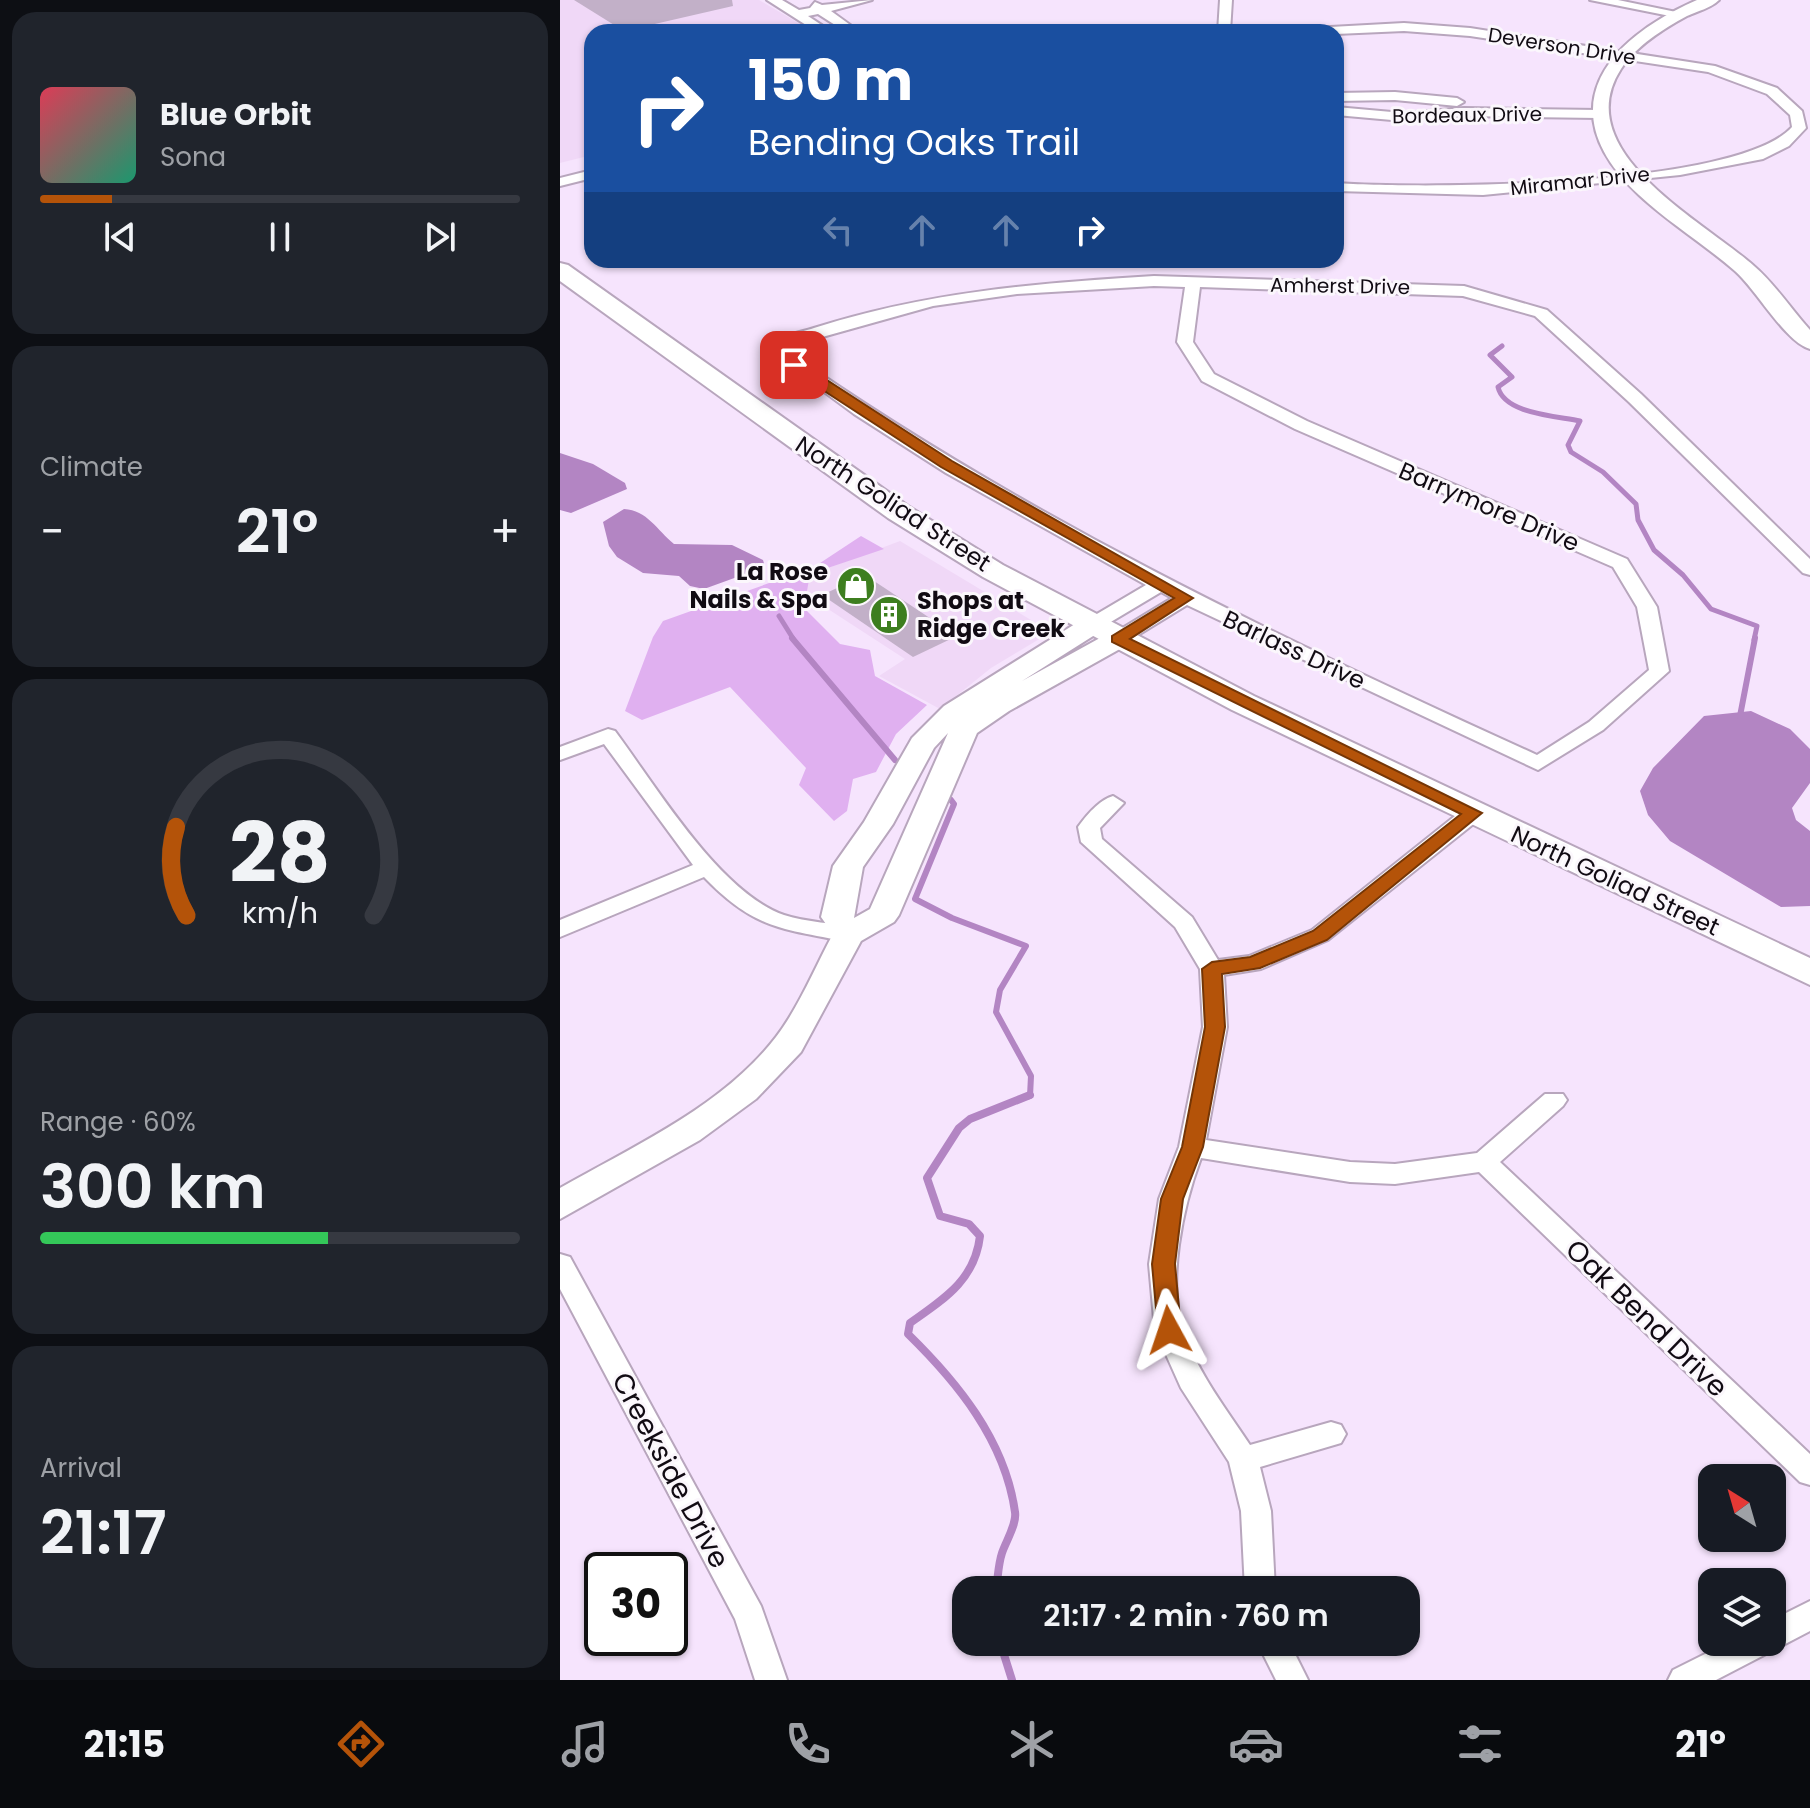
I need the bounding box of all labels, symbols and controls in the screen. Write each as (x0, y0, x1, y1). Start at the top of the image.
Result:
street label: Deverson Drive (1486, 21, 1638, 71)
text: 150 m (748, 41, 913, 120)
icon: right (616, 56, 720, 160)
text: Blue Orbit (160, 93, 312, 136)
street label: Bordeaux Drive (1392, 100, 1542, 130)
text: Bending Oaks Trail (748, 117, 1080, 168)
text: Sona (160, 139, 226, 175)
street label: Miramar Drive (1509, 160, 1651, 202)
icon: left (816, 208, 860, 252)
icon: ahead (900, 208, 944, 252)
icon: ahead (984, 208, 1028, 252)
icon: right (1068, 208, 1112, 252)
icon: previous (98, 215, 142, 259)
icon: pause (258, 215, 302, 259)
icon: next (418, 215, 462, 259)
street label: Amherst Drive (1270, 271, 1410, 301)
pin (760, 331, 828, 399)
icon: arrive (772, 343, 816, 387)
street label: North Goliad Street (789, 428, 997, 579)
text: Climate (40, 449, 143, 485)
street label: Barrymore Drive (1394, 454, 1584, 559)
text: 21° (236, 490, 319, 574)
text: − (40, 501, 64, 562)
text: + (490, 501, 520, 562)
place label: La Rose Nails & Spa (689, 555, 828, 616)
shop icon: La Rose Nails & Spa (835, 565, 877, 607)
place label: Shops at Ridge Creek (917, 584, 1065, 645)
building icon: Shops at Ridge Creek (868, 594, 910, 636)
street label: Barlass Drive (1218, 602, 1371, 697)
text: 28 (229, 795, 331, 911)
street label: North Goliad Street (1506, 818, 1725, 943)
text: km/h (242, 893, 318, 933)
text: Range · 60% (40, 1104, 196, 1140)
text: 300 km (40, 1145, 266, 1229)
street label: Oak Bend Drive (1557, 1231, 1736, 1406)
position arrow (1127, 1288, 1211, 1372)
street label: Creekside Drive (602, 1365, 739, 1575)
text: Arrival (40, 1450, 122, 1486)
north arrow (1698, 1464, 1786, 1552)
map controls (1698, 1464, 1786, 1656)
text: 21:17 (40, 1491, 167, 1575)
speed limit sign: 30 (584, 1552, 688, 1656)
button: layers (1698, 1568, 1786, 1656)
text: 21:17 · 2 min · 760 m (1043, 1594, 1329, 1637)
icon: directions (333, 1716, 389, 1772)
icon: music (557, 1716, 613, 1772)
icon: phone (780, 1716, 836, 1772)
icon: climate (1004, 1716, 1060, 1772)
icon: car (1228, 1716, 1284, 1772)
icon: filters (1452, 1716, 1508, 1772)
text: 21:15 (84, 1719, 165, 1770)
text: 21° (1675, 1719, 1726, 1770)

